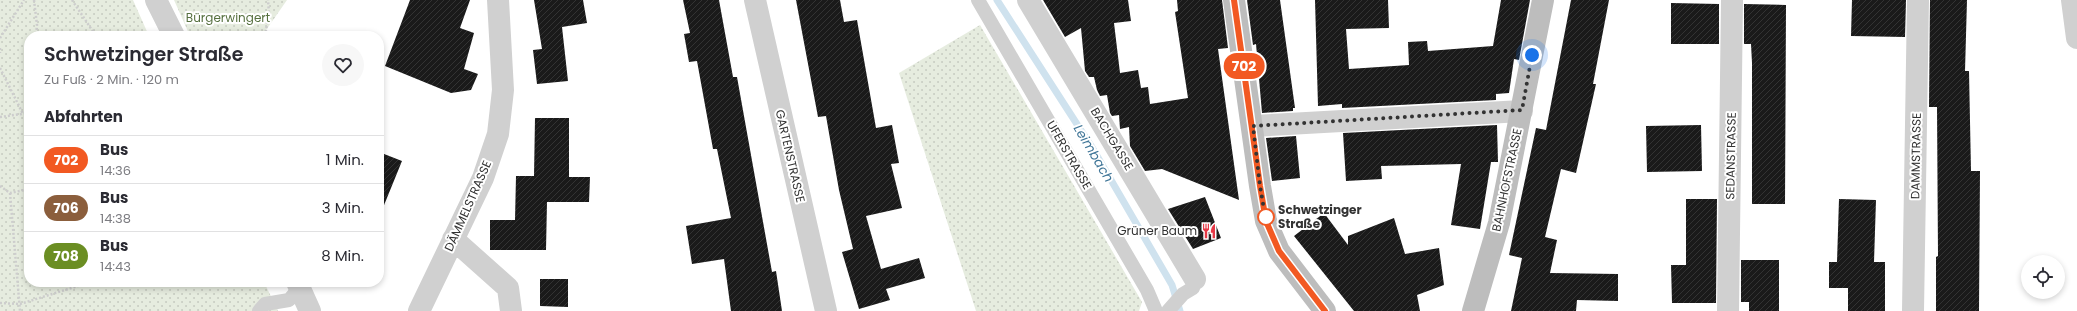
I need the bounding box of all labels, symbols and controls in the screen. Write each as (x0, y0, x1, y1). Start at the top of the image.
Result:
park label: Bürgerwingert (186, 9, 270, 26)
text: Schwetzinger Straße (44, 41, 244, 68)
button: heart (322, 44, 364, 86)
your location (1522, 45, 1542, 65)
line badge: 702 (1221, 53, 1267, 79)
text: 702 (1232, 56, 1256, 76)
text: Zu Fuß · 2 Min. · 120 m (44, 70, 179, 89)
street label: BACHGASSE (1087, 104, 1138, 173)
text: Abfahrten (44, 106, 123, 127)
street label: GARTENSTRASSE (772, 108, 809, 204)
street label: SEDANSTRASSE (1721, 112, 1740, 200)
street label: DAMMSTRASSE (1906, 113, 1925, 199)
street label: UFERSTRASSE (1043, 117, 1096, 192)
water label: Leimbach (1069, 121, 1118, 186)
street label: BAHNHOFSTRASSE (1487, 127, 1526, 233)
text: Bus (100, 139, 128, 160)
text: 1 Min. (326, 149, 364, 170)
text: 702 (54, 150, 78, 170)
street label: DÄMMELSTRASSE (440, 158, 495, 254)
text: 14:36 (100, 161, 131, 180)
text: Bus (100, 187, 128, 208)
text: 3 Min. (322, 197, 364, 218)
text: 706 (53, 198, 79, 218)
place label: Schwetzinger Straße (1278, 201, 1362, 232)
marker: Schwetzinger Straße (1257, 208, 1275, 226)
text: 14:38 (100, 209, 131, 228)
place label: Grüner Baum (1117, 222, 1197, 239)
restaurant icon: Grüner Baum (1200, 222, 1218, 240)
text: Bus (100, 235, 128, 256)
text: 8 Min. (321, 245, 364, 266)
text: 708 (53, 246, 79, 266)
map controls (2021, 255, 2065, 299)
button: locate (2021, 255, 2065, 299)
text: 14:43 (100, 257, 131, 276)

